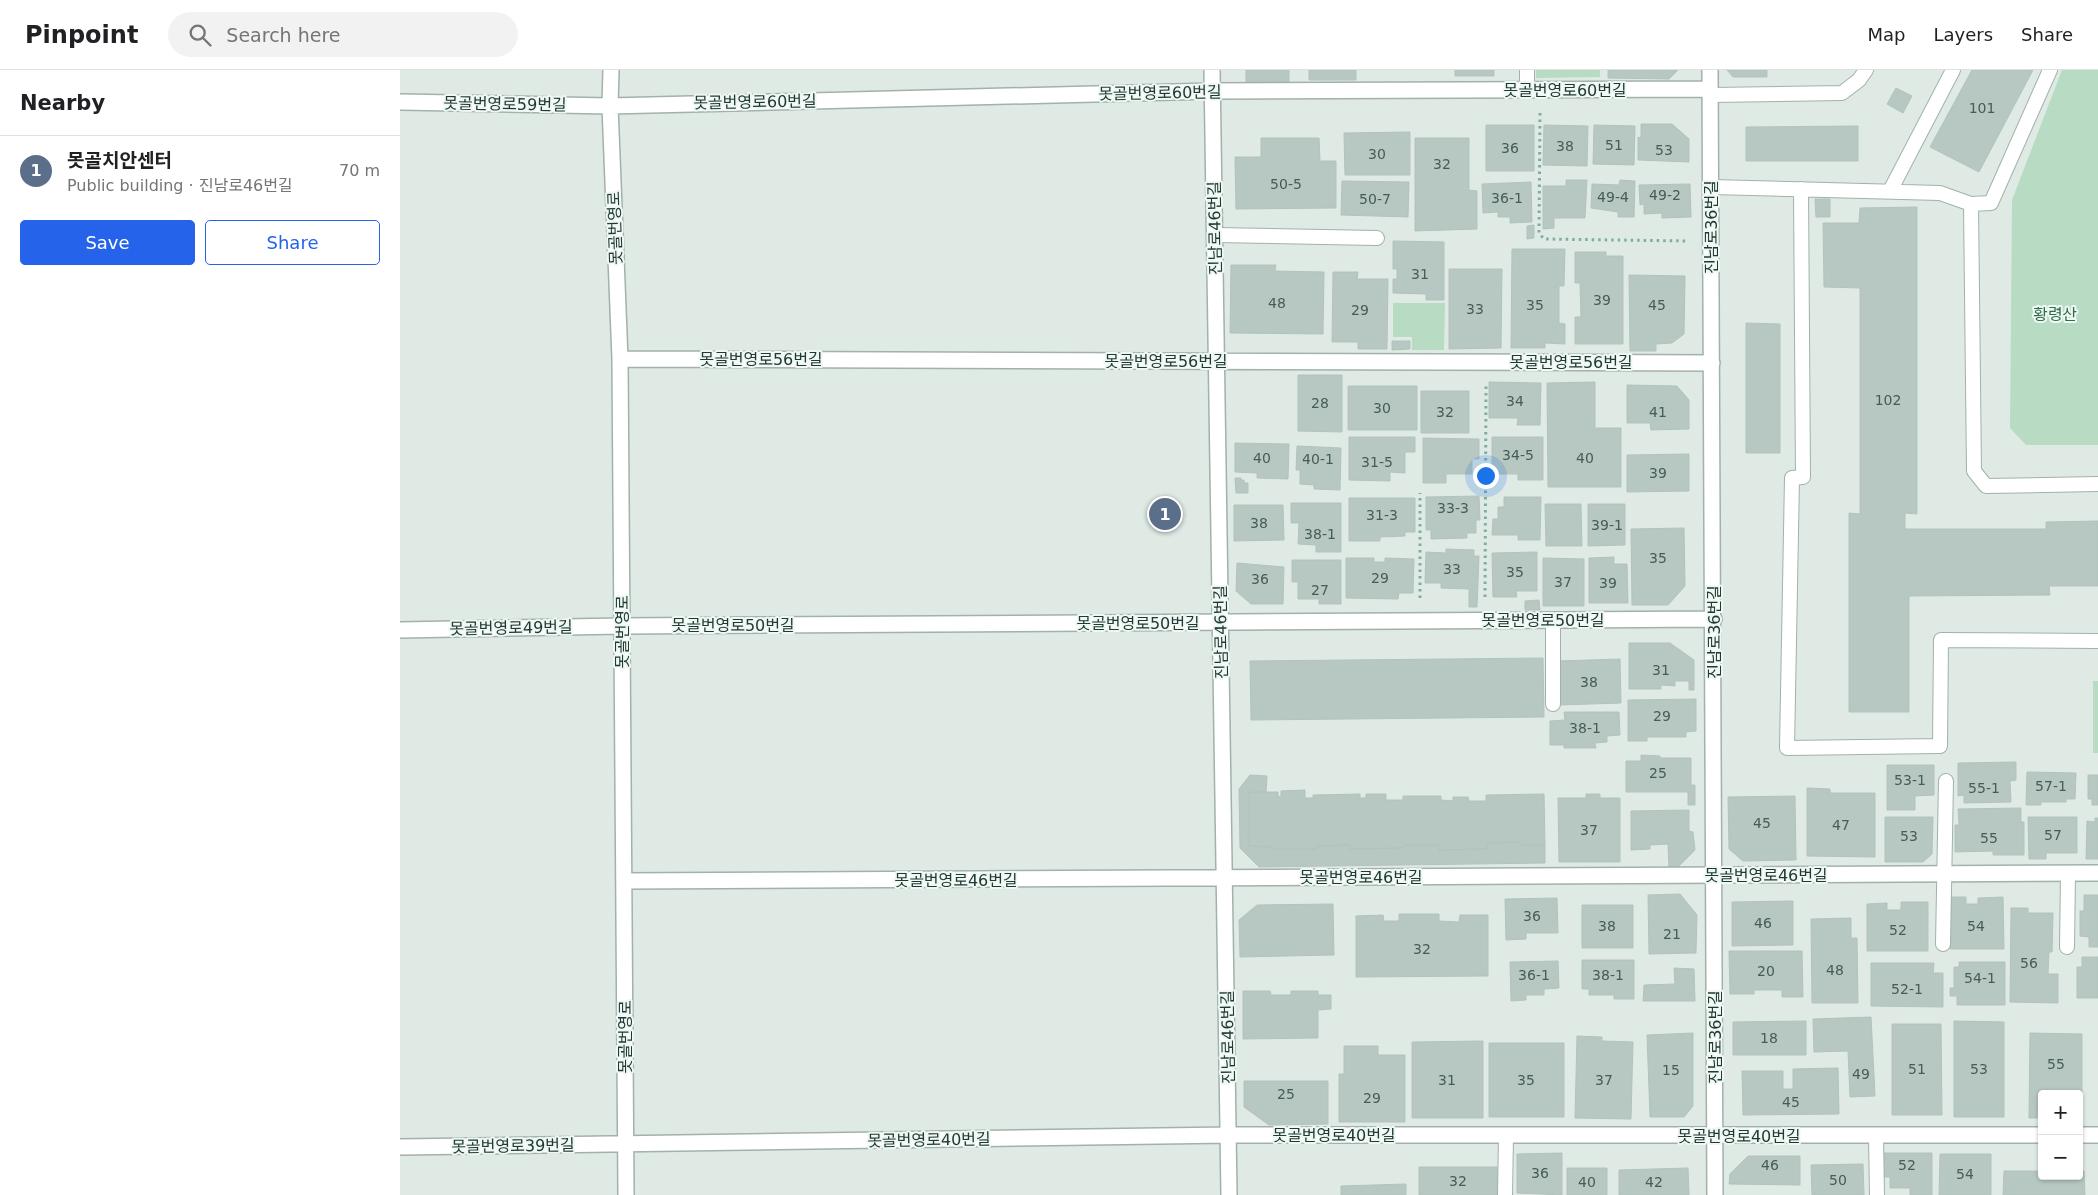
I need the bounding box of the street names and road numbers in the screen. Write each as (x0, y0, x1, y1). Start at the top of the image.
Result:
street label: 못골번영로60번길 (1503, 81, 1627, 100)
street label: 못골번영로60번길 (1098, 82, 1222, 104)
street label: 못골번영로60번길 (693, 91, 817, 113)
street label: 못골번영로59번길 (443, 93, 567, 115)
street label: 진남로36번길 (1702, 180, 1721, 274)
street label: 진남로46번길 (1205, 181, 1225, 275)
street label: 못골번영로 (604, 191, 626, 265)
street label: 못골번영로56번길 (699, 350, 823, 369)
street label: 못골번영로56번길 (1104, 352, 1228, 371)
street label: 못골번영로56번길 (1509, 353, 1633, 372)
street label: 진남로46번길 (1211, 585, 1231, 679)
street label: 진남로36번길 (1705, 585, 1724, 679)
street label: 못골번영로 (613, 595, 632, 669)
street label: 못골번영로50번길 (1481, 611, 1605, 630)
street label: 못골번영로50번길 (1076, 614, 1200, 633)
street label: 못골번영로50번길 (671, 616, 795, 635)
street label: 못골번영로49번길 (449, 617, 573, 639)
street label: 못골번영로46번길 (1704, 866, 1828, 885)
street label: 못골번영로46번길 (1299, 868, 1423, 887)
street label: 못골번영로46번길 (894, 871, 1018, 890)
street label: 진남로46번길 (1218, 990, 1238, 1084)
street label: 진남로36번길 (1706, 990, 1725, 1084)
street label: 못골번영로 (616, 1000, 635, 1074)
street label: 못골번영로40번길 (1272, 1126, 1396, 1145)
street label: 못골번영로40번길 (1677, 1127, 1801, 1146)
street label: 못골번영로40번길 (867, 1129, 991, 1151)
street label: 못골번영로39번길 (451, 1135, 575, 1157)

